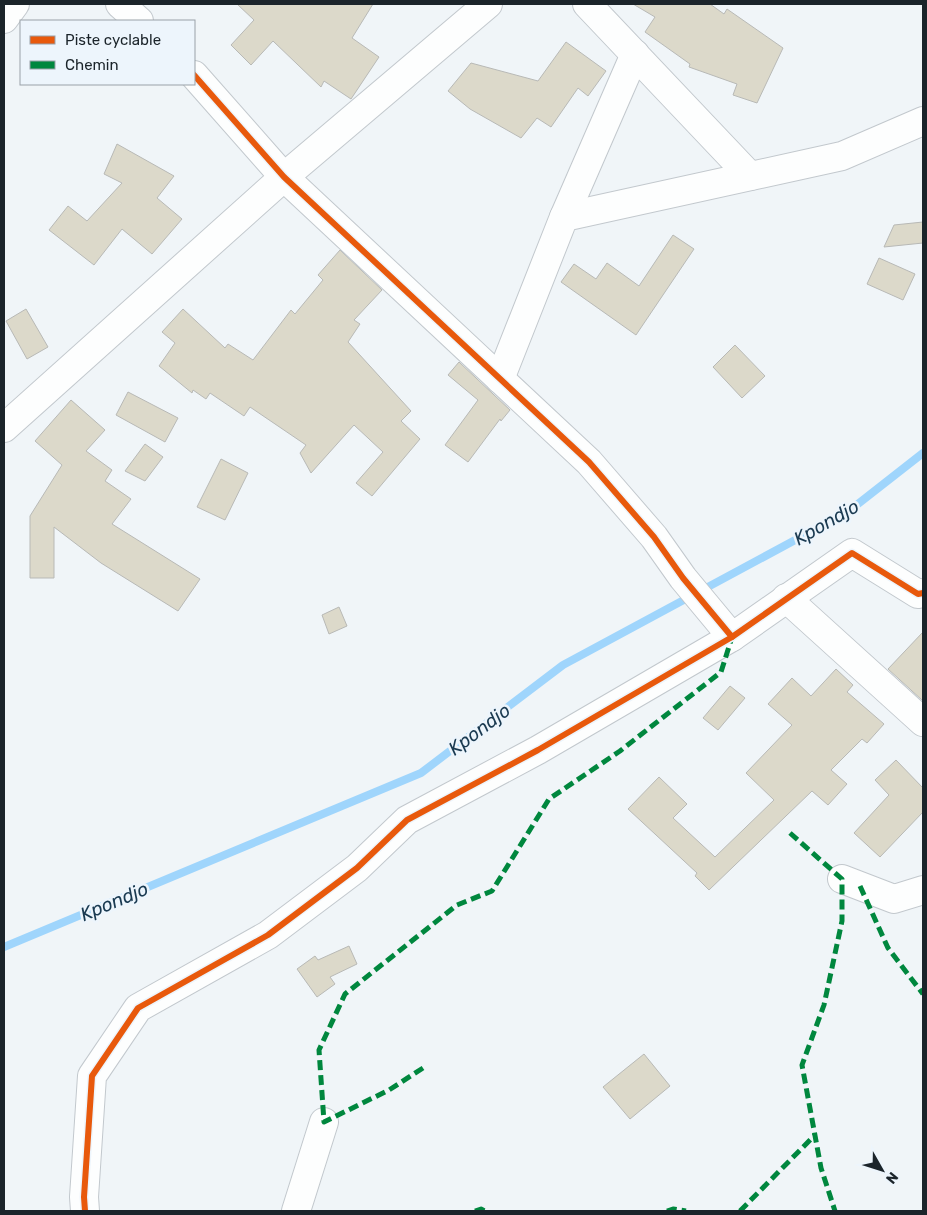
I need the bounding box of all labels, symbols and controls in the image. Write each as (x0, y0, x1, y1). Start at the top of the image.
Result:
legend (20, 20, 195, 85)
text: Piste cyclable (65, 31, 161, 49)
text: Chemin (65, 56, 119, 74)
water label: Kpondjo (789, 494, 863, 550)
water label: Kpondjo (444, 699, 515, 760)
water label: Kpondjo (77, 877, 152, 926)
north arrow (857, 1145, 907, 1195)
text: N (882, 1169, 901, 1187)

